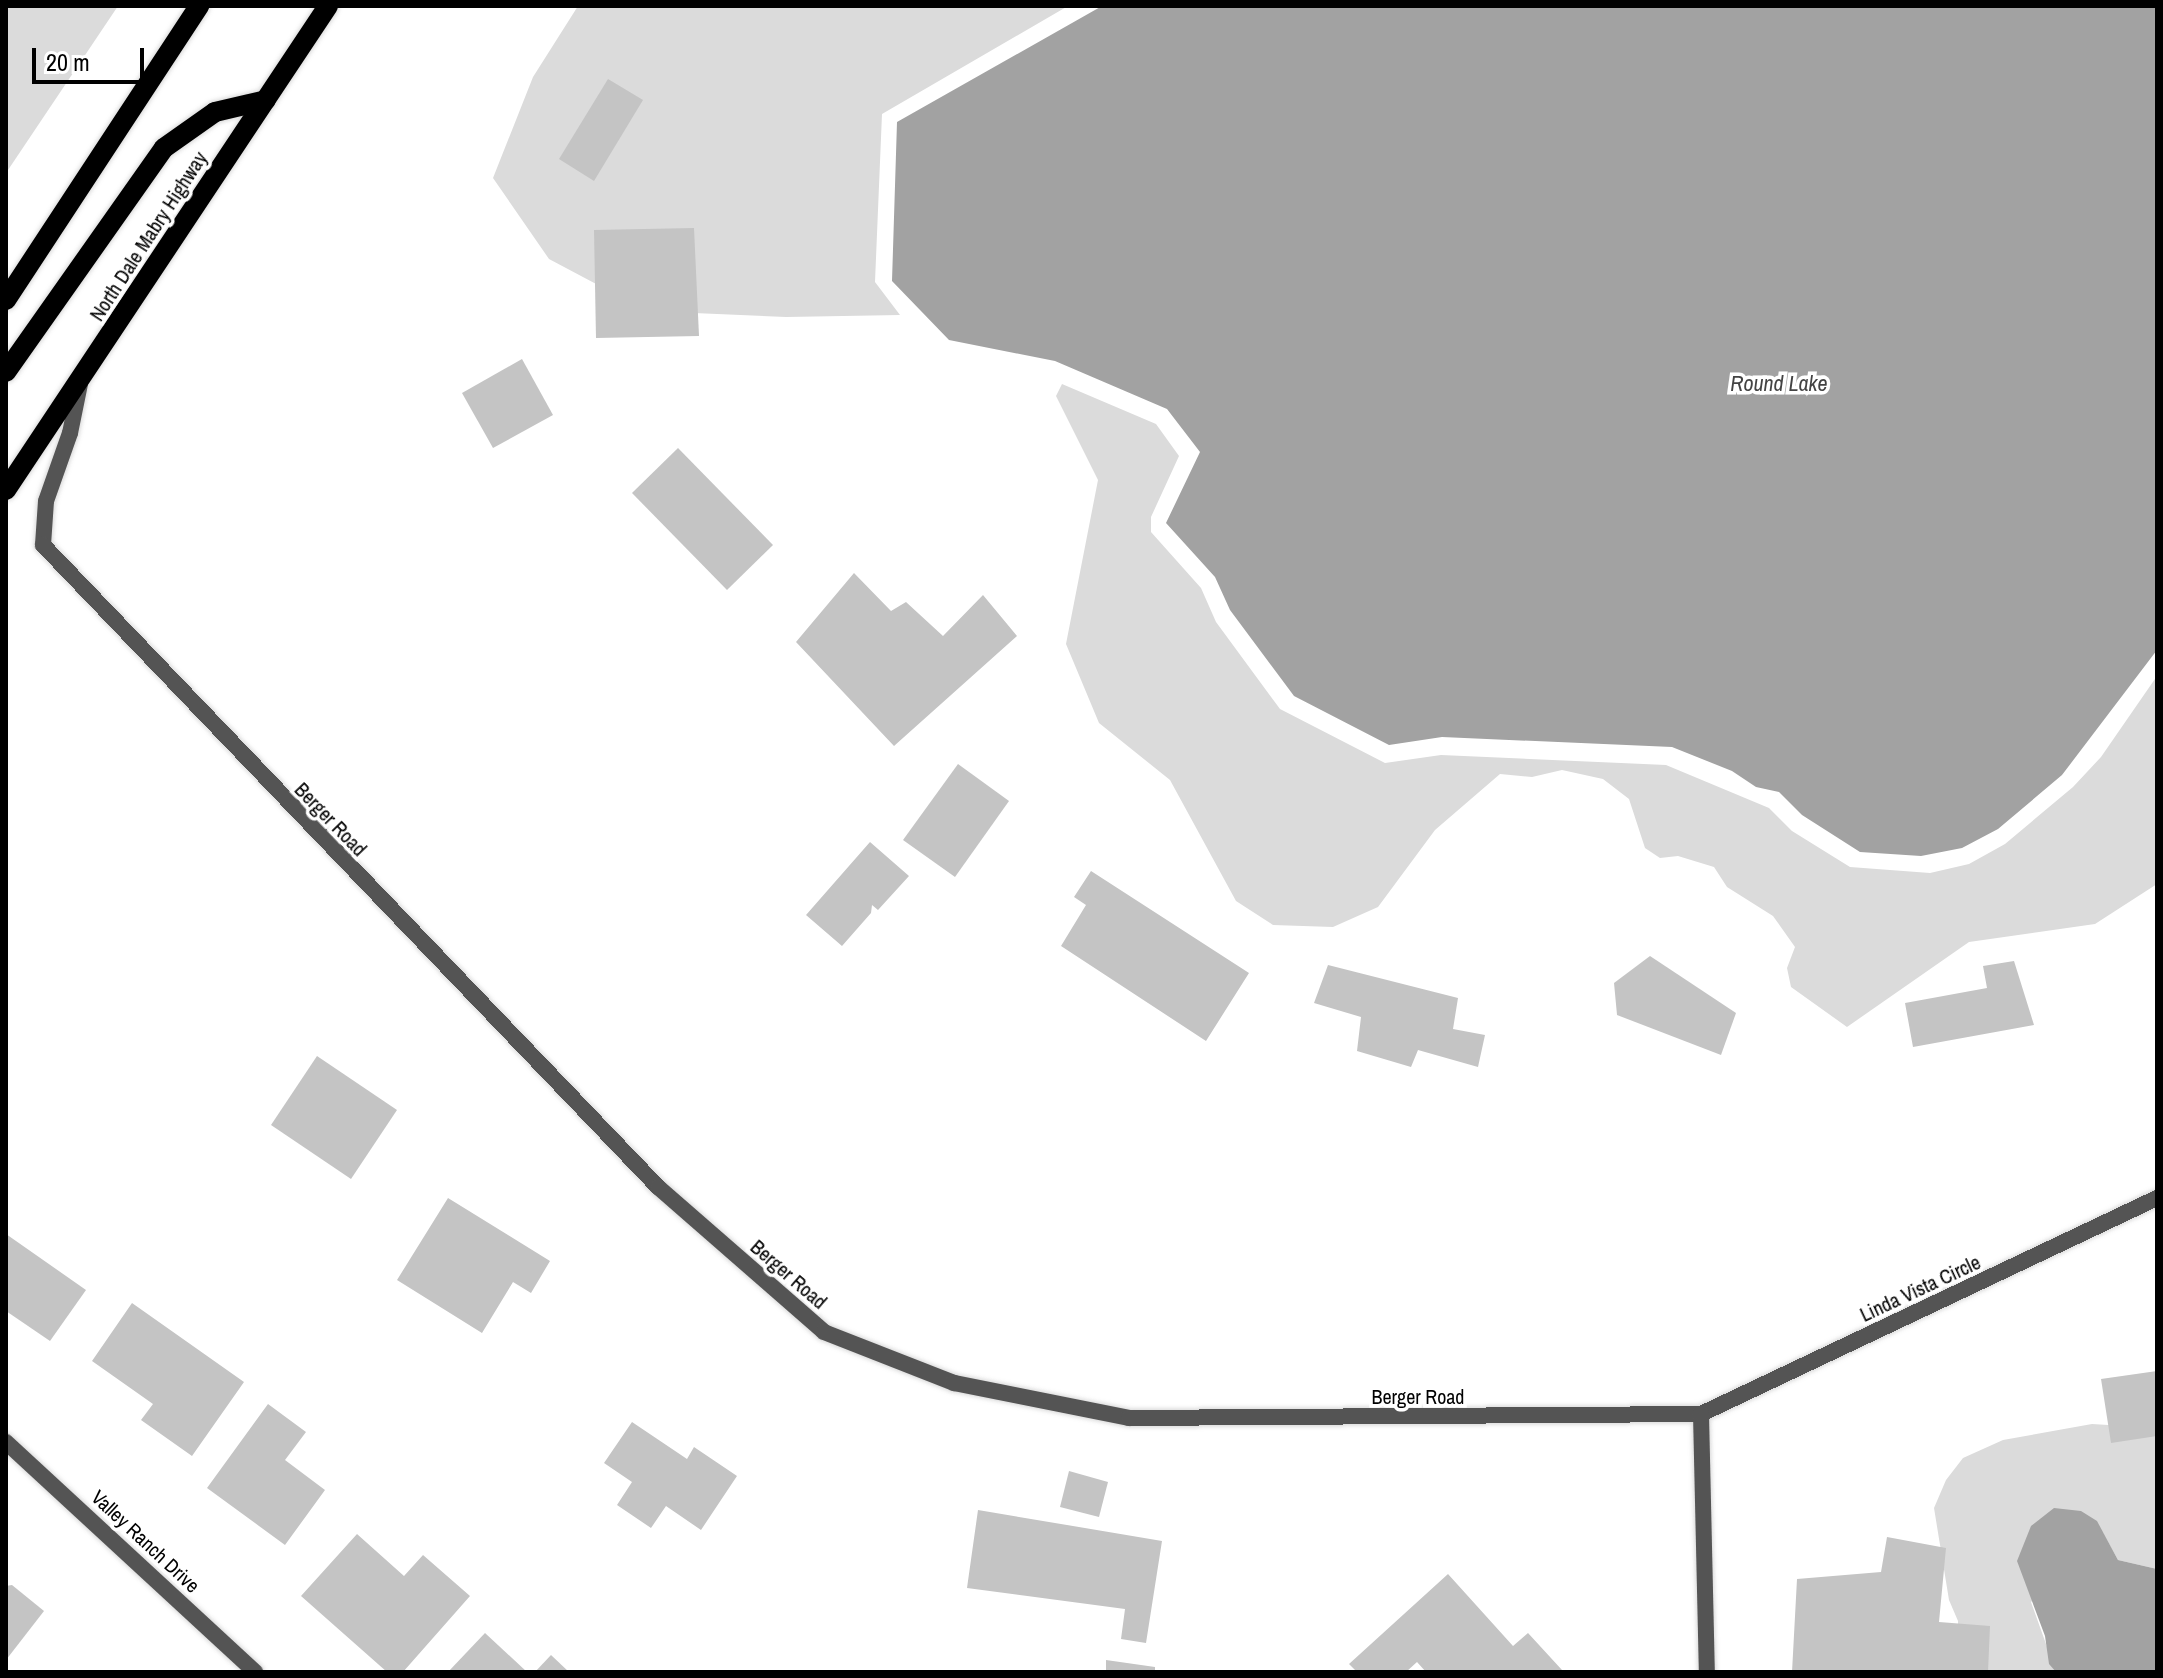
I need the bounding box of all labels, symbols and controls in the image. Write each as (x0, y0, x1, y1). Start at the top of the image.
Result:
scale bar (36, 32, 148, 82)
text: 20 m (46, 46, 90, 78)
street label: North Dale Mabry Highway (84, 147, 212, 325)
water label: Round Lake (1730, 371, 1828, 397)
street label: Berger Road (290, 777, 372, 861)
street label: Berger Road (746, 1234, 832, 1314)
street label: Linda Vista Circle (1856, 1250, 1984, 1326)
street label: Berger Road (1372, 1384, 1464, 1408)
street label: Valley Ranch Drive (87, 1485, 205, 1597)

